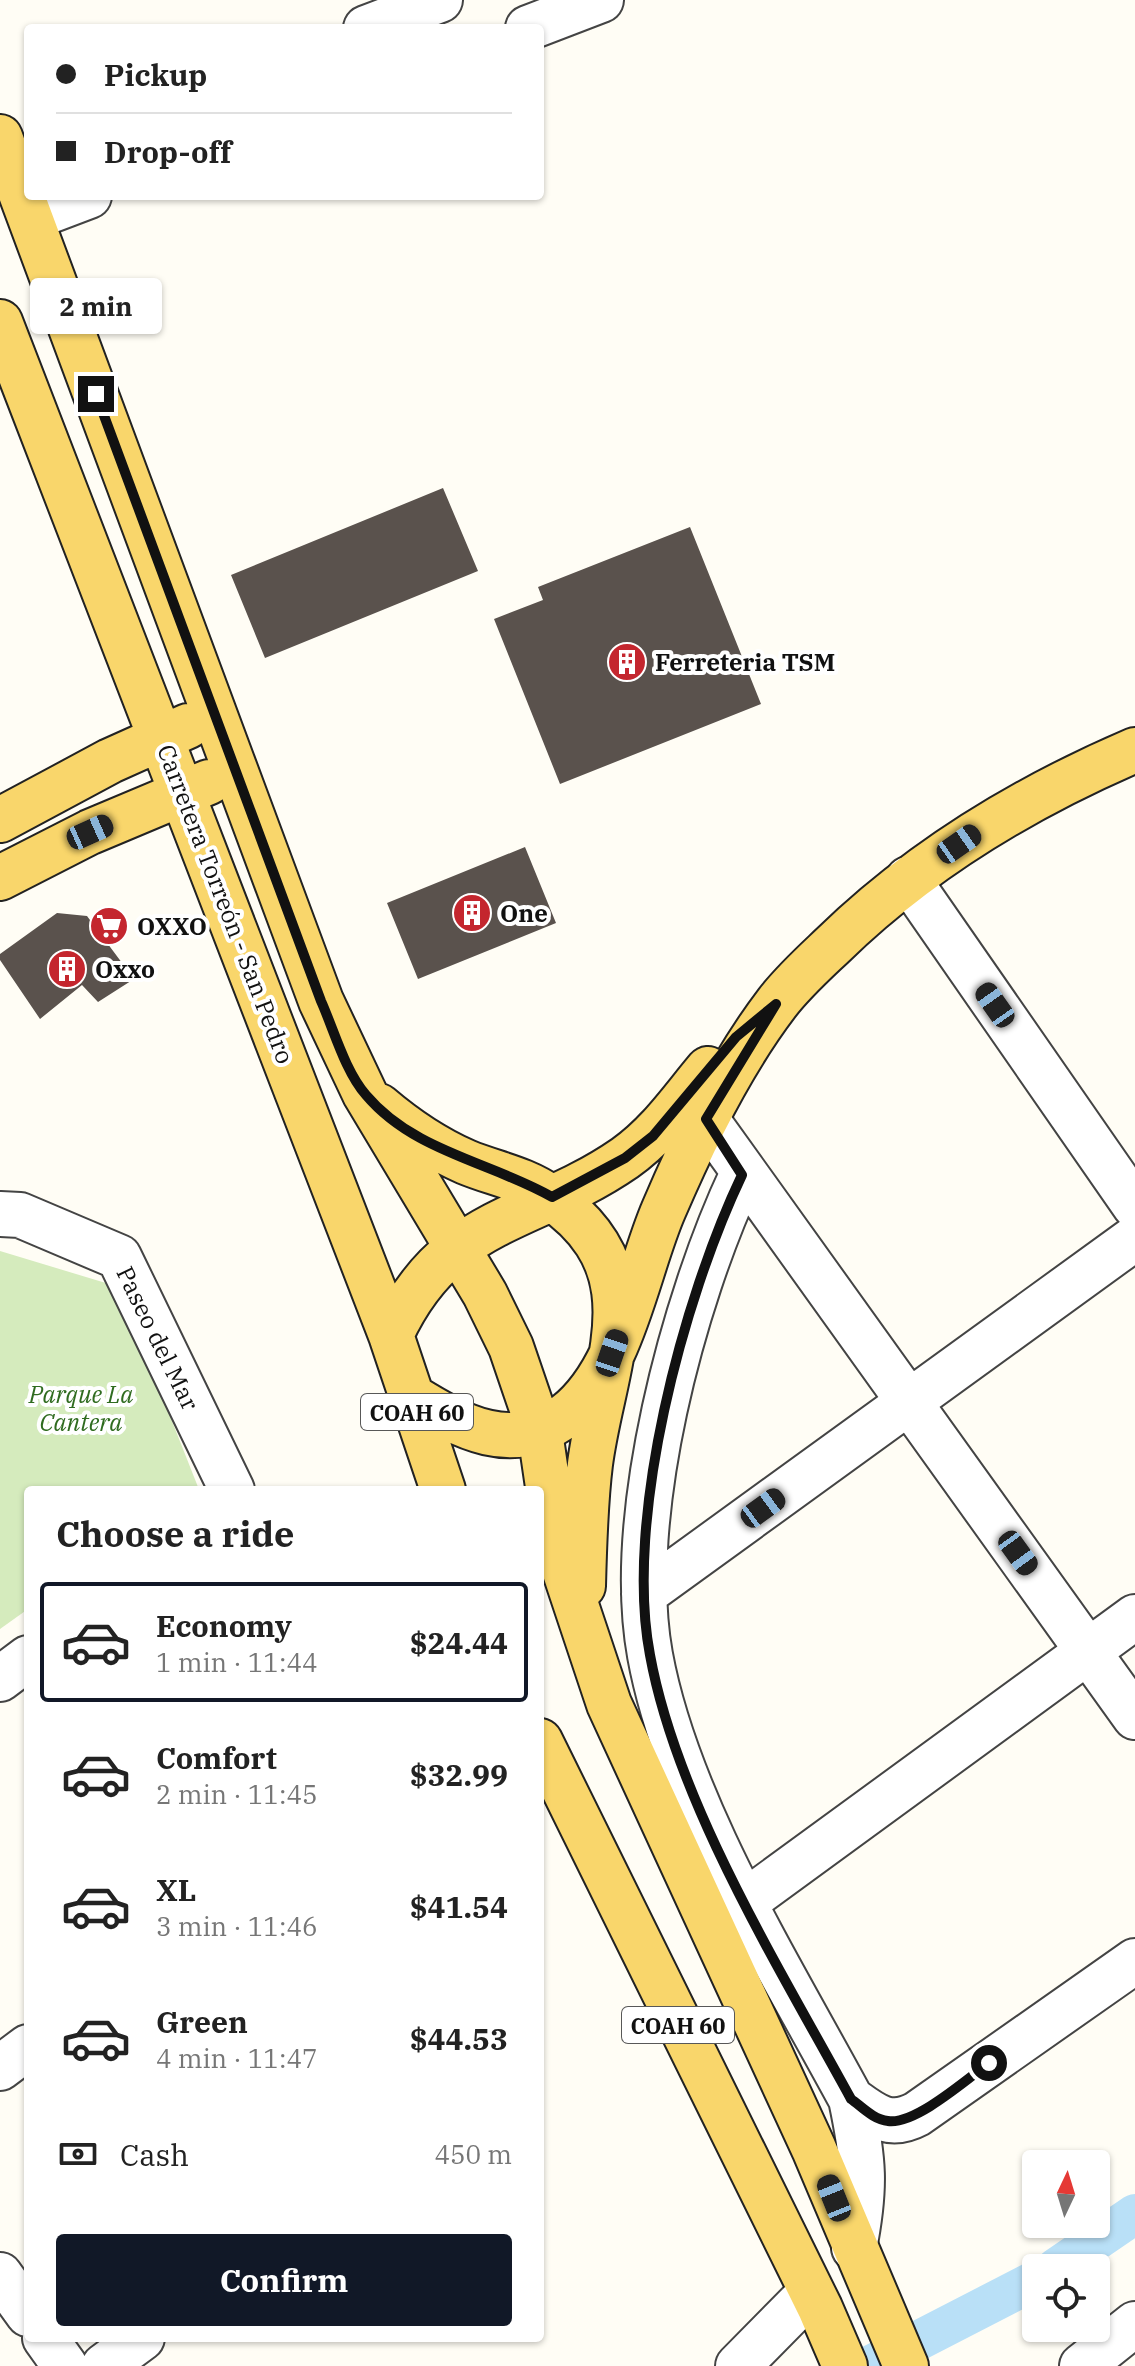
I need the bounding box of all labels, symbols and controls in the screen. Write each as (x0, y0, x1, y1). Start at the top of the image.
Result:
text: Pickup (104, 55, 207, 94)
text: Drop-off (104, 132, 232, 171)
callout: 2 min (30, 278, 162, 334)
text: 2 min (60, 289, 132, 323)
route end (78, 376, 114, 412)
building icon: Ferreteria TSM (606, 641, 648, 683)
place label: Ferreteria TSM (655, 646, 835, 678)
street label: Carretera Torreón - San Pedro (150, 740, 302, 1068)
car (63, 811, 117, 853)
car (932, 820, 986, 868)
building icon: One (451, 892, 493, 934)
place label: One (500, 897, 548, 929)
supermarket icon: OXXO (88, 905, 130, 947)
place label: OXXO (137, 910, 207, 942)
building icon: Oxxo (46, 948, 88, 990)
place label: Oxxo (95, 953, 155, 985)
car (971, 978, 1019, 1032)
street label: Paseo del Mar (109, 1261, 207, 1416)
car (593, 1326, 631, 1380)
park label: Parque La Cantera (28, 1378, 133, 1438)
road number: COAH 60 (361, 1394, 473, 1430)
car (737, 1484, 789, 1532)
text: Choose a ride (56, 1510, 295, 1557)
car (994, 1527, 1042, 1579)
icon: car (60, 1606, 132, 1678)
text: Economy (156, 1606, 292, 1645)
text: $24.44 (410, 1623, 508, 1662)
text: 1 min · 11:44 (156, 1645, 318, 1679)
icon: car (60, 1738, 132, 1810)
text: Comfort (156, 1738, 277, 1777)
text: $32.99 (410, 1755, 508, 1794)
text: 2 min · 11:45 (156, 1777, 318, 1811)
icon: car (60, 1870, 132, 1942)
text: XL (156, 1870, 196, 1909)
text: $41.54 (410, 1887, 508, 1926)
text: 3 min · 11:46 (156, 1909, 318, 1943)
icon: car (60, 2002, 132, 2074)
text: Green (156, 2002, 248, 2041)
road number: COAH 60 (622, 2007, 734, 2043)
text: $44.53 (410, 2019, 508, 2058)
text: 4 min · 11:47 (156, 2041, 318, 2075)
route start (971, 2045, 1007, 2081)
icon: cash (56, 2132, 100, 2176)
text: Cash (120, 2135, 189, 2174)
text: 450 m (434, 2137, 512, 2171)
north arrow (1022, 2150, 1110, 2238)
map controls (1022, 2150, 1110, 2342)
car (814, 2171, 854, 2225)
button: Confirm (56, 2234, 512, 2326)
button: locate (1022, 2254, 1110, 2342)

